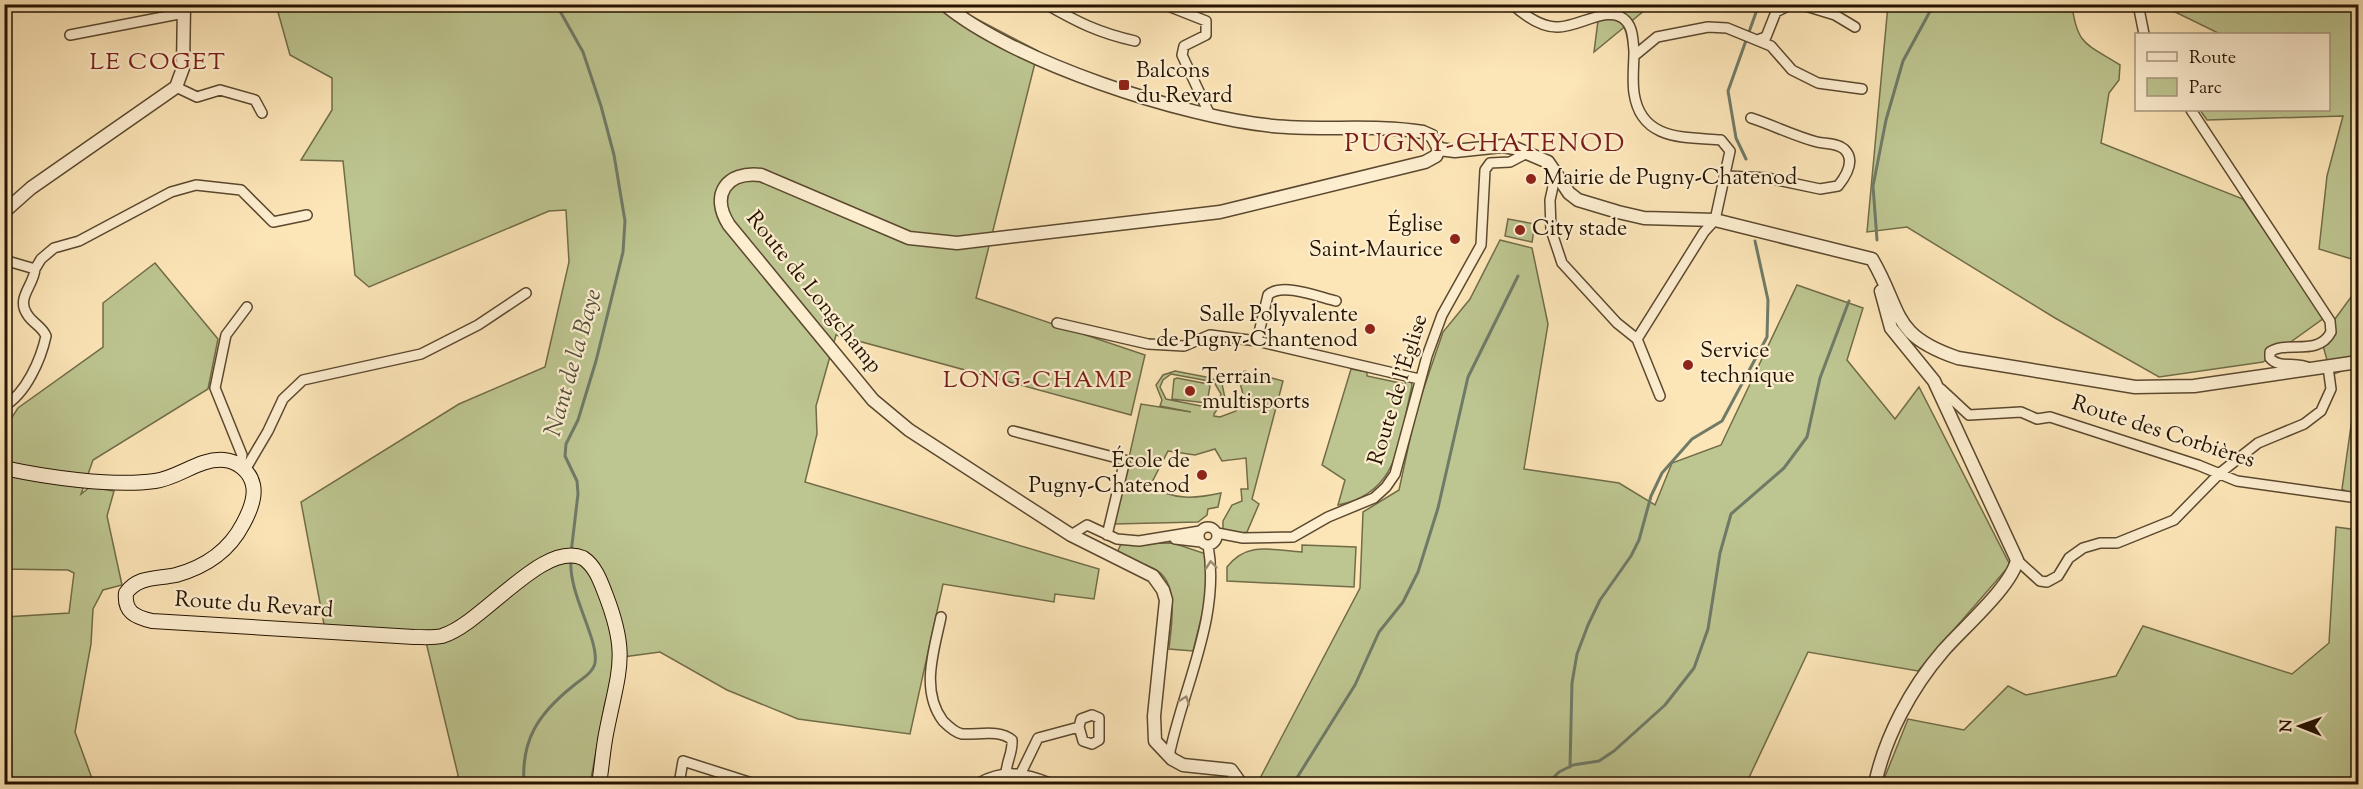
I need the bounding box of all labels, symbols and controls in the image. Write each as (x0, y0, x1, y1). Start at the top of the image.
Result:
legend (2135, 33, 2330, 111)
district label: LE COGET (90, 46, 226, 80)
text: Route (2189, 46, 2236, 72)
place label: Balcons du Revard (1136, 56, 1233, 113)
text: Parc (2189, 76, 2222, 102)
marker: Balcons du Revard (1117, 78, 1131, 92)
district label: PUGNY-CHATENOD (1344, 126, 1626, 163)
place label: Mairie de Pugny-Chatenod (1543, 163, 1797, 195)
marker: Mairie de Pugny-Chatenod (1524, 172, 1538, 186)
street label: Route de Longchamp (737, 205, 889, 381)
place label: Église Saint-Maurice (1309, 209, 1443, 267)
place label: City stade (1532, 214, 1627, 246)
marker: City stade (1513, 223, 1527, 237)
marker: Église Saint-Maurice (1448, 232, 1462, 246)
water label: Nant de la Baye (537, 285, 611, 441)
place label: Salle Polyvalente de Pugny-Chantenod (1156, 300, 1358, 357)
street label: Route de l'Église (1360, 310, 1437, 470)
marker: Salle Polyvalente de Pugny-Chantenod (1363, 322, 1377, 336)
place label: Service technique (1700, 336, 1795, 393)
marker: Service technique (1681, 358, 1695, 372)
place label: Terrain multisports (1202, 362, 1310, 419)
district label: LONG-CHAMP (943, 364, 1133, 398)
marker: Terrain multisports (1183, 384, 1197, 398)
street label: Route des Corbières (2067, 388, 2259, 478)
place label: École de Pugny-Chatenod (1028, 445, 1190, 503)
marker: École de Pugny-Chatenod (1195, 468, 1209, 482)
one-way arrow (1205, 560, 1218, 569)
street label: Route du Revard (174, 584, 334, 628)
one-way arrow (1178, 695, 1191, 706)
north arrow (2270, 696, 2330, 756)
text: N (2276, 719, 2299, 732)

